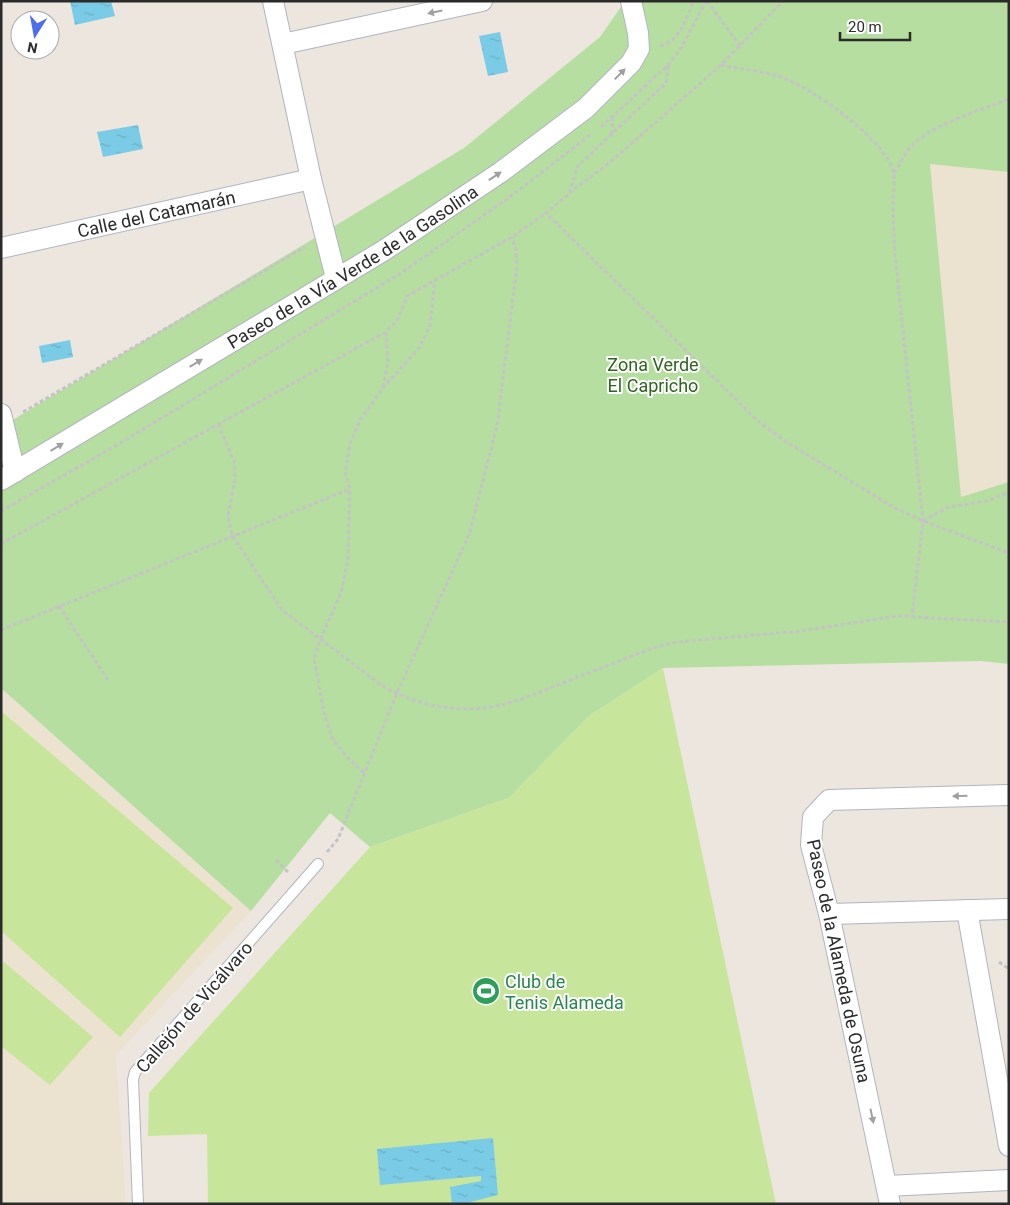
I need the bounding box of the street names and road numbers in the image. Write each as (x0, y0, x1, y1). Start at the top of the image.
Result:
street label: Paseo de la Vía Verde de la Gasolina (223, 180, 481, 353)
street label: Calle del Catamarán (75, 186, 237, 241)
street label: Paseo de la Alameda de Osuna (803, 837, 875, 1085)
street label: Callejón de Vicálvaro (131, 937, 257, 1077)

